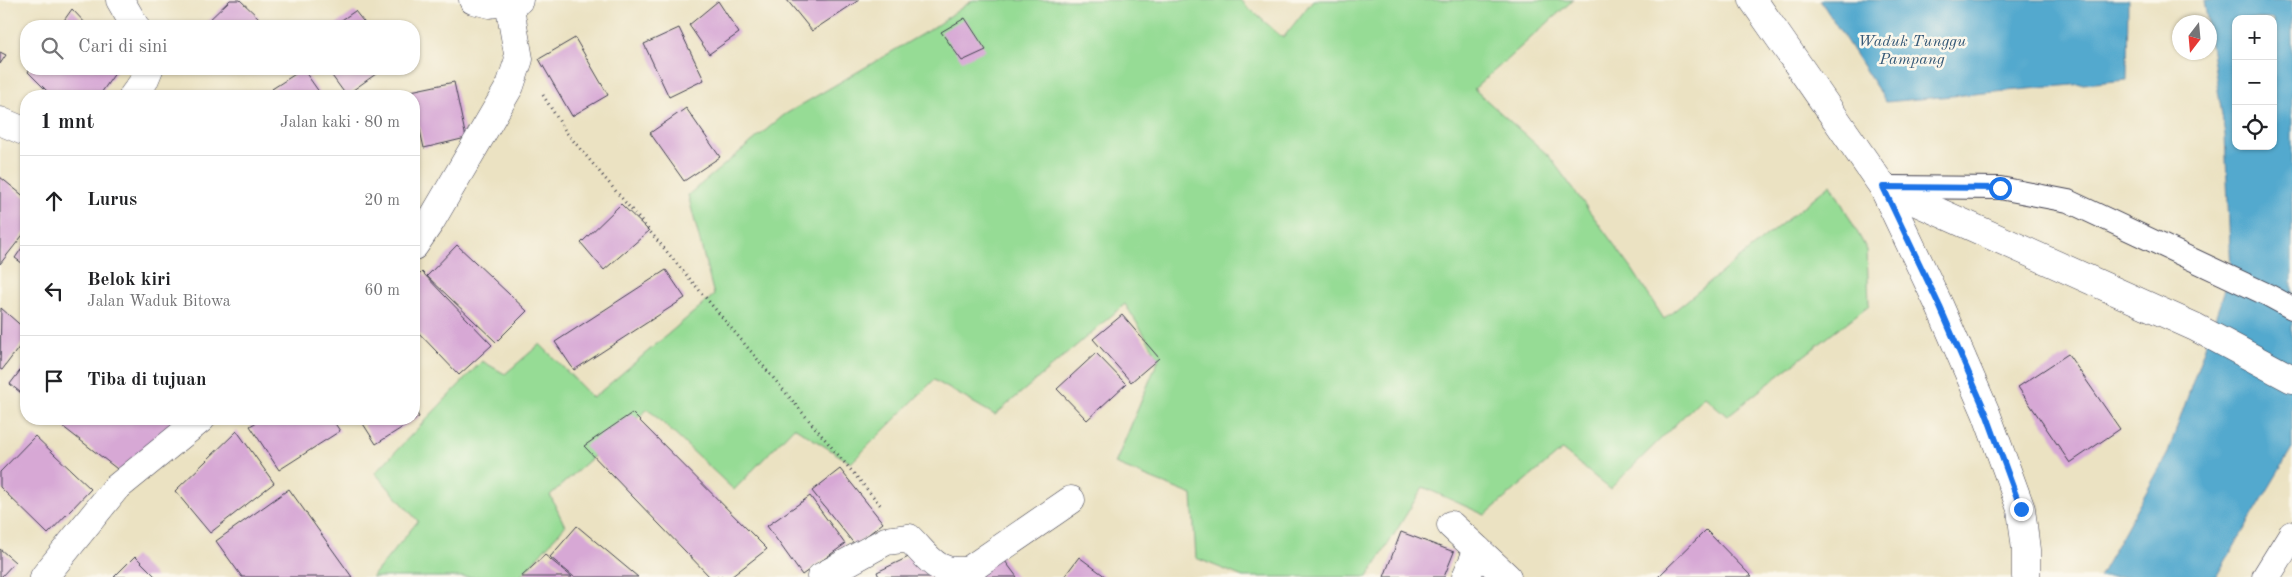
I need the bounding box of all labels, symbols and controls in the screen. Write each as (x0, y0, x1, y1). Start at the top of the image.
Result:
north arrow (2172, 15, 2217, 60)
map controls (2232, 15, 2277, 150)
button: + (2232, 15, 2277, 60)
search box (20, 20, 420, 75)
icon: search (38, 34, 66, 62)
water label: Waduk Tunggu Pampang (1858, 34, 1966, 68)
text: Cari di sini (78, 38, 168, 57)
button: − (2232, 60, 2277, 105)
button: locate (2232, 105, 2277, 150)
text: 1 mnt (40, 112, 94, 133)
text: Jalan kaki · 80 m (280, 115, 400, 131)
route start (1989, 177, 2012, 200)
icon: ahead (40, 187, 68, 215)
text: Lurus (87, 191, 137, 210)
text: 20 m (364, 193, 400, 209)
text: Belok kiri (87, 271, 171, 290)
icon: left (40, 277, 68, 305)
text: 60 m (364, 283, 400, 299)
text: Jalan Waduk Bitowa (87, 294, 231, 310)
icon: arrive (40, 367, 68, 395)
text: Tiba di tujuan (87, 371, 207, 390)
route end (2010, 498, 2033, 521)

